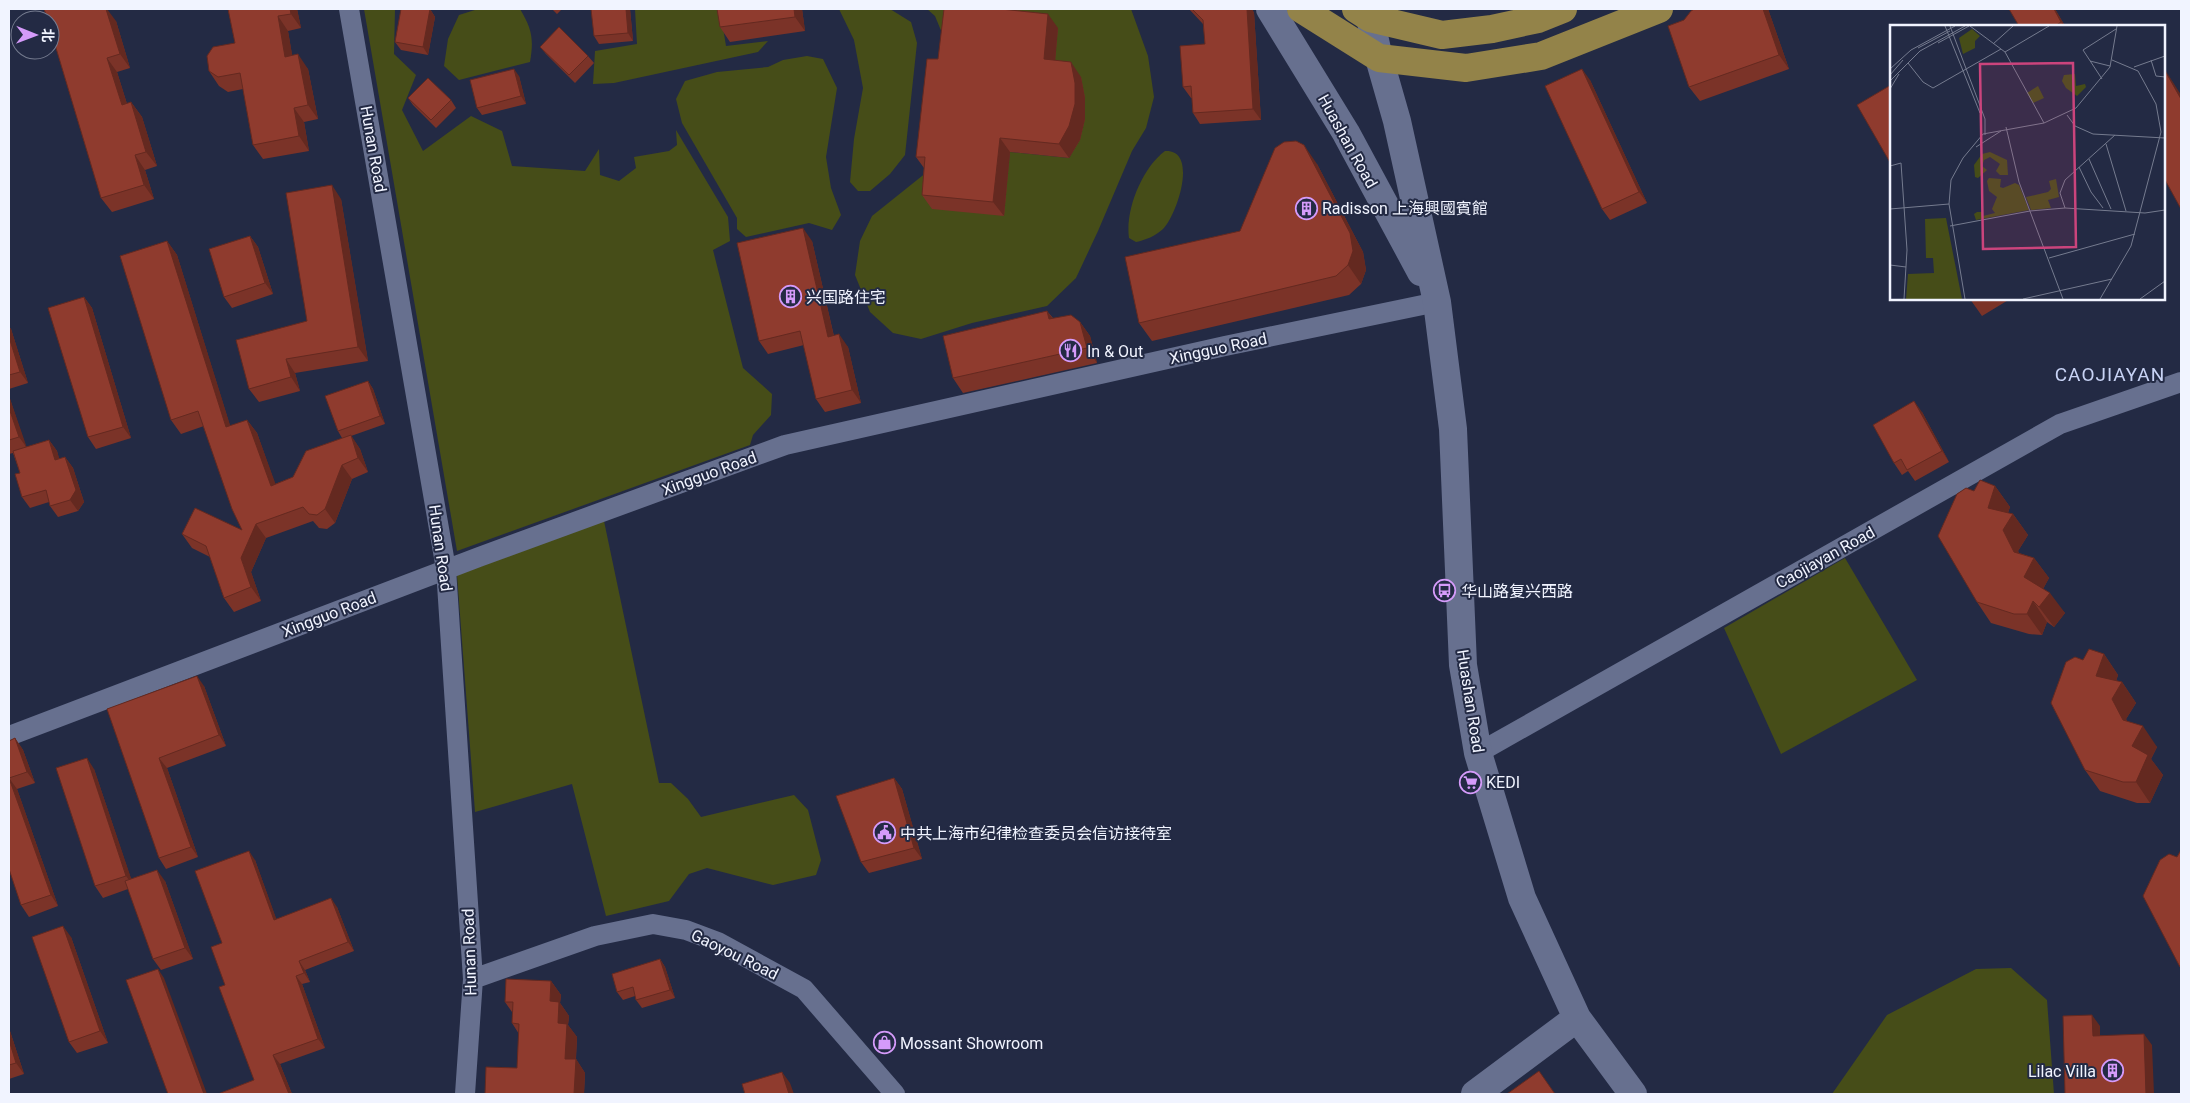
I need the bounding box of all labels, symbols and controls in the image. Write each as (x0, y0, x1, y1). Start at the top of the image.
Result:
north arrow (10, 10, 60, 60)
inset map (1890, 25, 2165, 300)
text: 北 (40, 28, 56, 42)
street label: Huashan Road (1314, 91, 1381, 191)
street label: Hunan Road (357, 104, 390, 194)
building icon: Radisson 上海興國賓館 (1294, 196, 1318, 220)
place label: Radisson 上海興國賓館 (1322, 199, 1488, 218)
building icon: 兴国路住宅 (778, 285, 802, 309)
place label: 兴国路住宅 (806, 288, 886, 307)
street label: Xingguo Road (1168, 329, 1269, 368)
restaurant icon: In & Out (1059, 339, 1083, 363)
place label: In & Out (1087, 342, 1143, 361)
district label: CAOJIAYAN (2055, 363, 2165, 386)
street label: Xingguo Road (659, 448, 759, 499)
street label: Hunan Road (425, 504, 456, 593)
street label: Caojiayan Road (1772, 522, 1878, 592)
bus stop icon: 华山路复兴西路 (1433, 579, 1457, 603)
place label: 华山路复兴西路 (1461, 582, 1573, 601)
street label: Xingguo Road (279, 588, 379, 641)
street label: Huashan Road (1453, 648, 1488, 754)
supermarket icon: KEDI (1458, 770, 1482, 794)
place label: KEDI (1486, 773, 1520, 792)
public building icon: 中共上海市纪律检查委员会信访接待室 (872, 821, 896, 845)
place label: 中共上海市纪律检查委员会信访接待室 (900, 824, 1172, 843)
street label: Hunan Road (458, 908, 481, 996)
street label: Gaoyou Road (688, 925, 781, 984)
shop icon: Mossant Showroom (872, 1031, 896, 1055)
place label: Mossant Showroom (900, 1034, 1043, 1053)
building icon: Lilac Villa (2100, 1059, 2124, 1083)
place label: Lilac Villa (2028, 1062, 2096, 1081)

